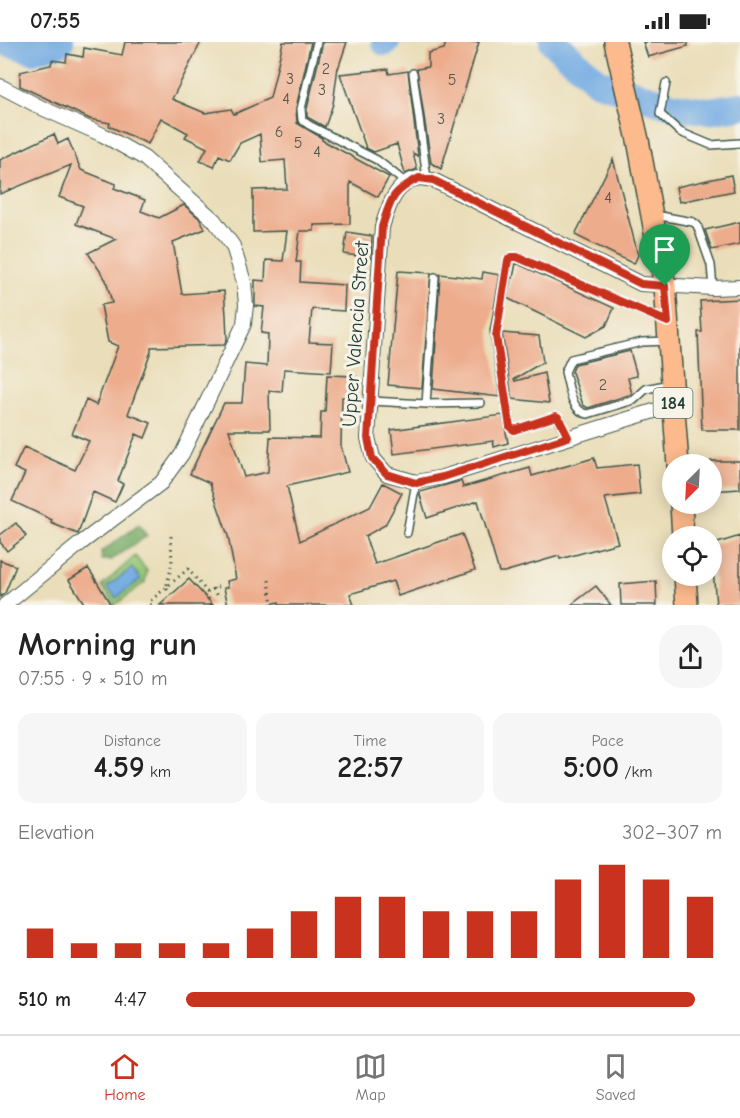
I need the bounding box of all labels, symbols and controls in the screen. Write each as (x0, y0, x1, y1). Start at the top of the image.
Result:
text: 07:55 (30, 8, 80, 34)
house number: 2 (322, 60, 330, 78)
house number: 3 (286, 70, 294, 88)
house number: 5 (448, 71, 456, 89)
house number: 3 (318, 81, 326, 99)
house number: 4 (282, 90, 290, 108)
house number: 3 (437, 110, 445, 128)
house number: 6 (275, 123, 283, 141)
house number: 5 (294, 134, 302, 152)
house number: 4 (313, 143, 321, 161)
house number: 4 (604, 189, 612, 207)
pin (639, 224, 690, 286)
icon: arrive (648, 233, 681, 266)
street label: Upper Valencia Street (338, 239, 374, 428)
house number: 2 (599, 376, 607, 394)
road number: 184 (654, 388, 692, 418)
north arrow (662, 454, 722, 514)
map controls (662, 454, 722, 586)
button: locate (662, 526, 722, 586)
text: Morning run (18, 625, 197, 663)
button: share (659, 625, 722, 688)
text: 07:55 · 9 × 510 m (18, 667, 167, 690)
text: Distance (104, 732, 161, 750)
text: Time (353, 732, 387, 750)
text: Pace (592, 732, 624, 750)
text: 4.59 (94, 750, 145, 785)
text: 22:57 (337, 750, 403, 785)
text: 5:00 (563, 750, 619, 785)
text: km (145, 763, 171, 781)
text: /km (619, 763, 653, 781)
text: Elevation (18, 821, 95, 844)
text: 302–307 m (622, 821, 722, 844)
text: 510 m (18, 988, 71, 1011)
text: 4:47 (114, 988, 146, 1011)
tab: Home (104, 1050, 146, 1104)
tab: Map (354, 1050, 387, 1104)
tab: Saved (596, 1050, 636, 1104)

